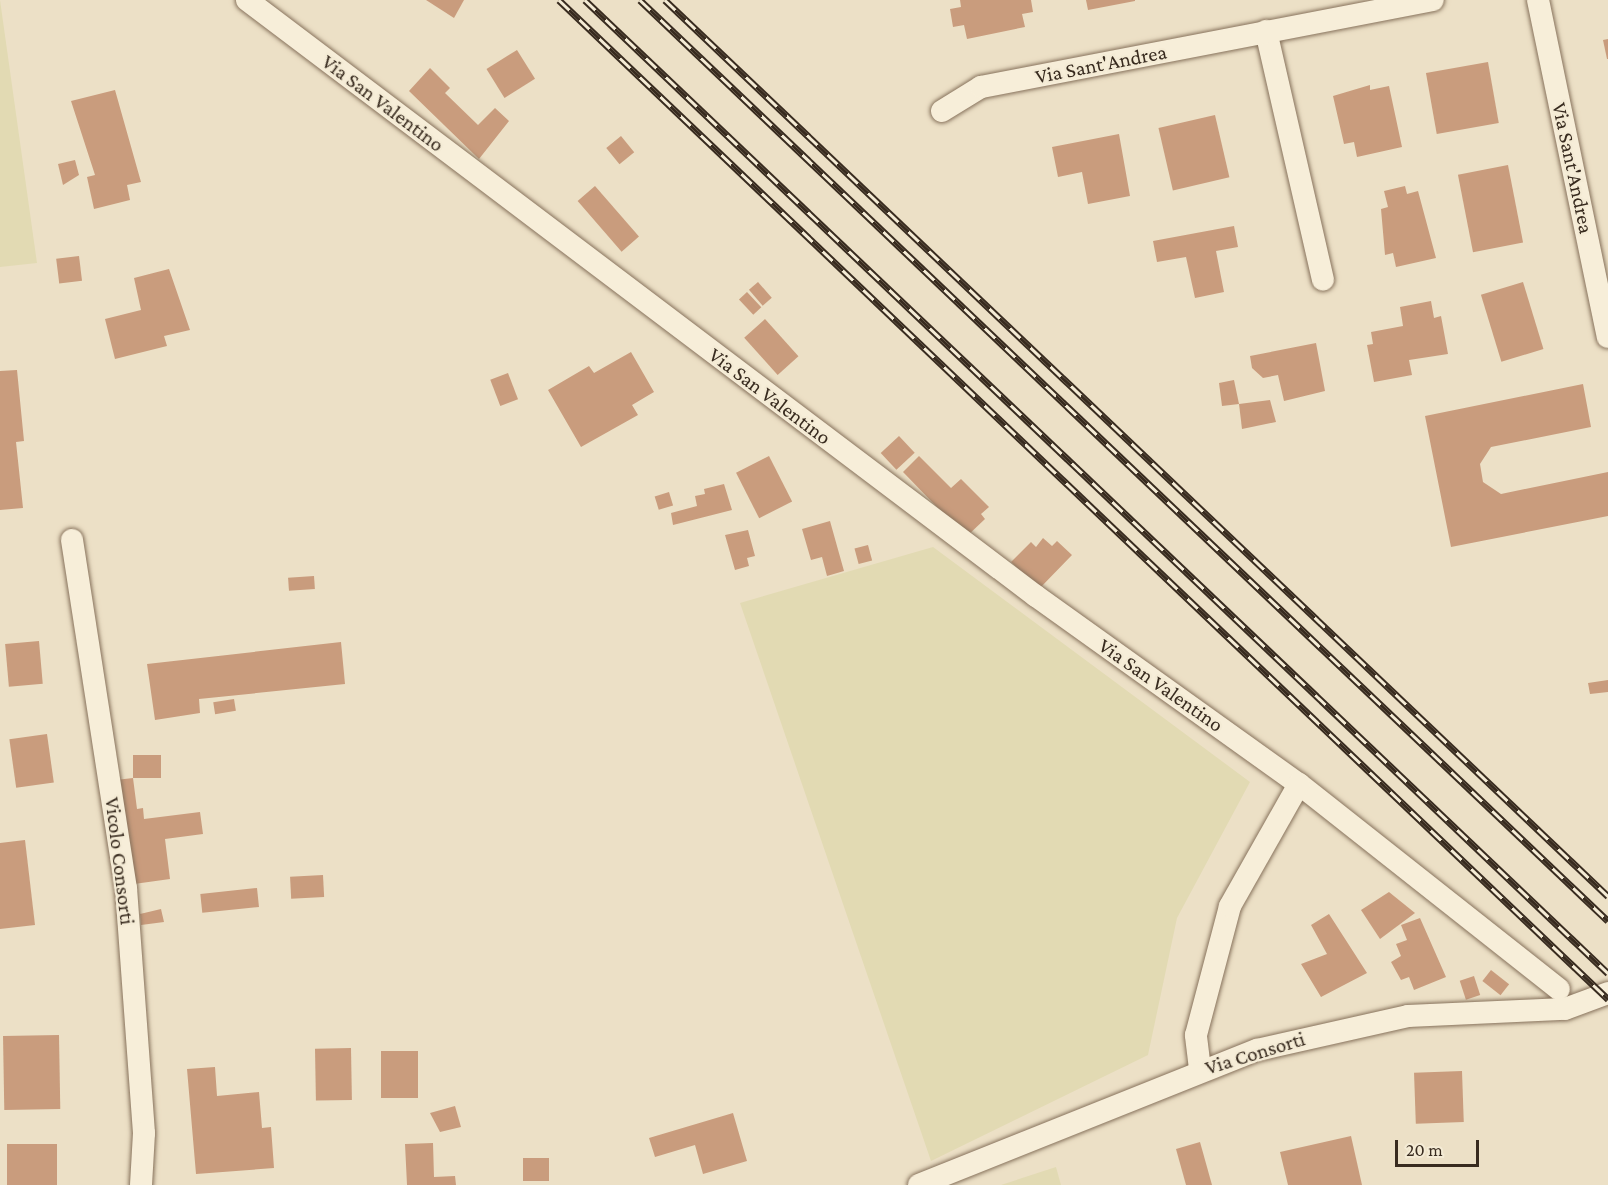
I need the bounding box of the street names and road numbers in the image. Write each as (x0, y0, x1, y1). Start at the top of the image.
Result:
street label: Via Sant'Andrea (1033, 39, 1169, 89)
street label: Via San Valentino (317, 49, 449, 157)
street label: Via Sant'Andrea (1547, 100, 1599, 236)
street label: Via San Valentino (704, 342, 836, 450)
street label: Via San Valentino (1094, 633, 1228, 737)
street label: Vicolo Consorti (100, 796, 140, 926)
street label: Via Consorti (1202, 1026, 1308, 1080)

